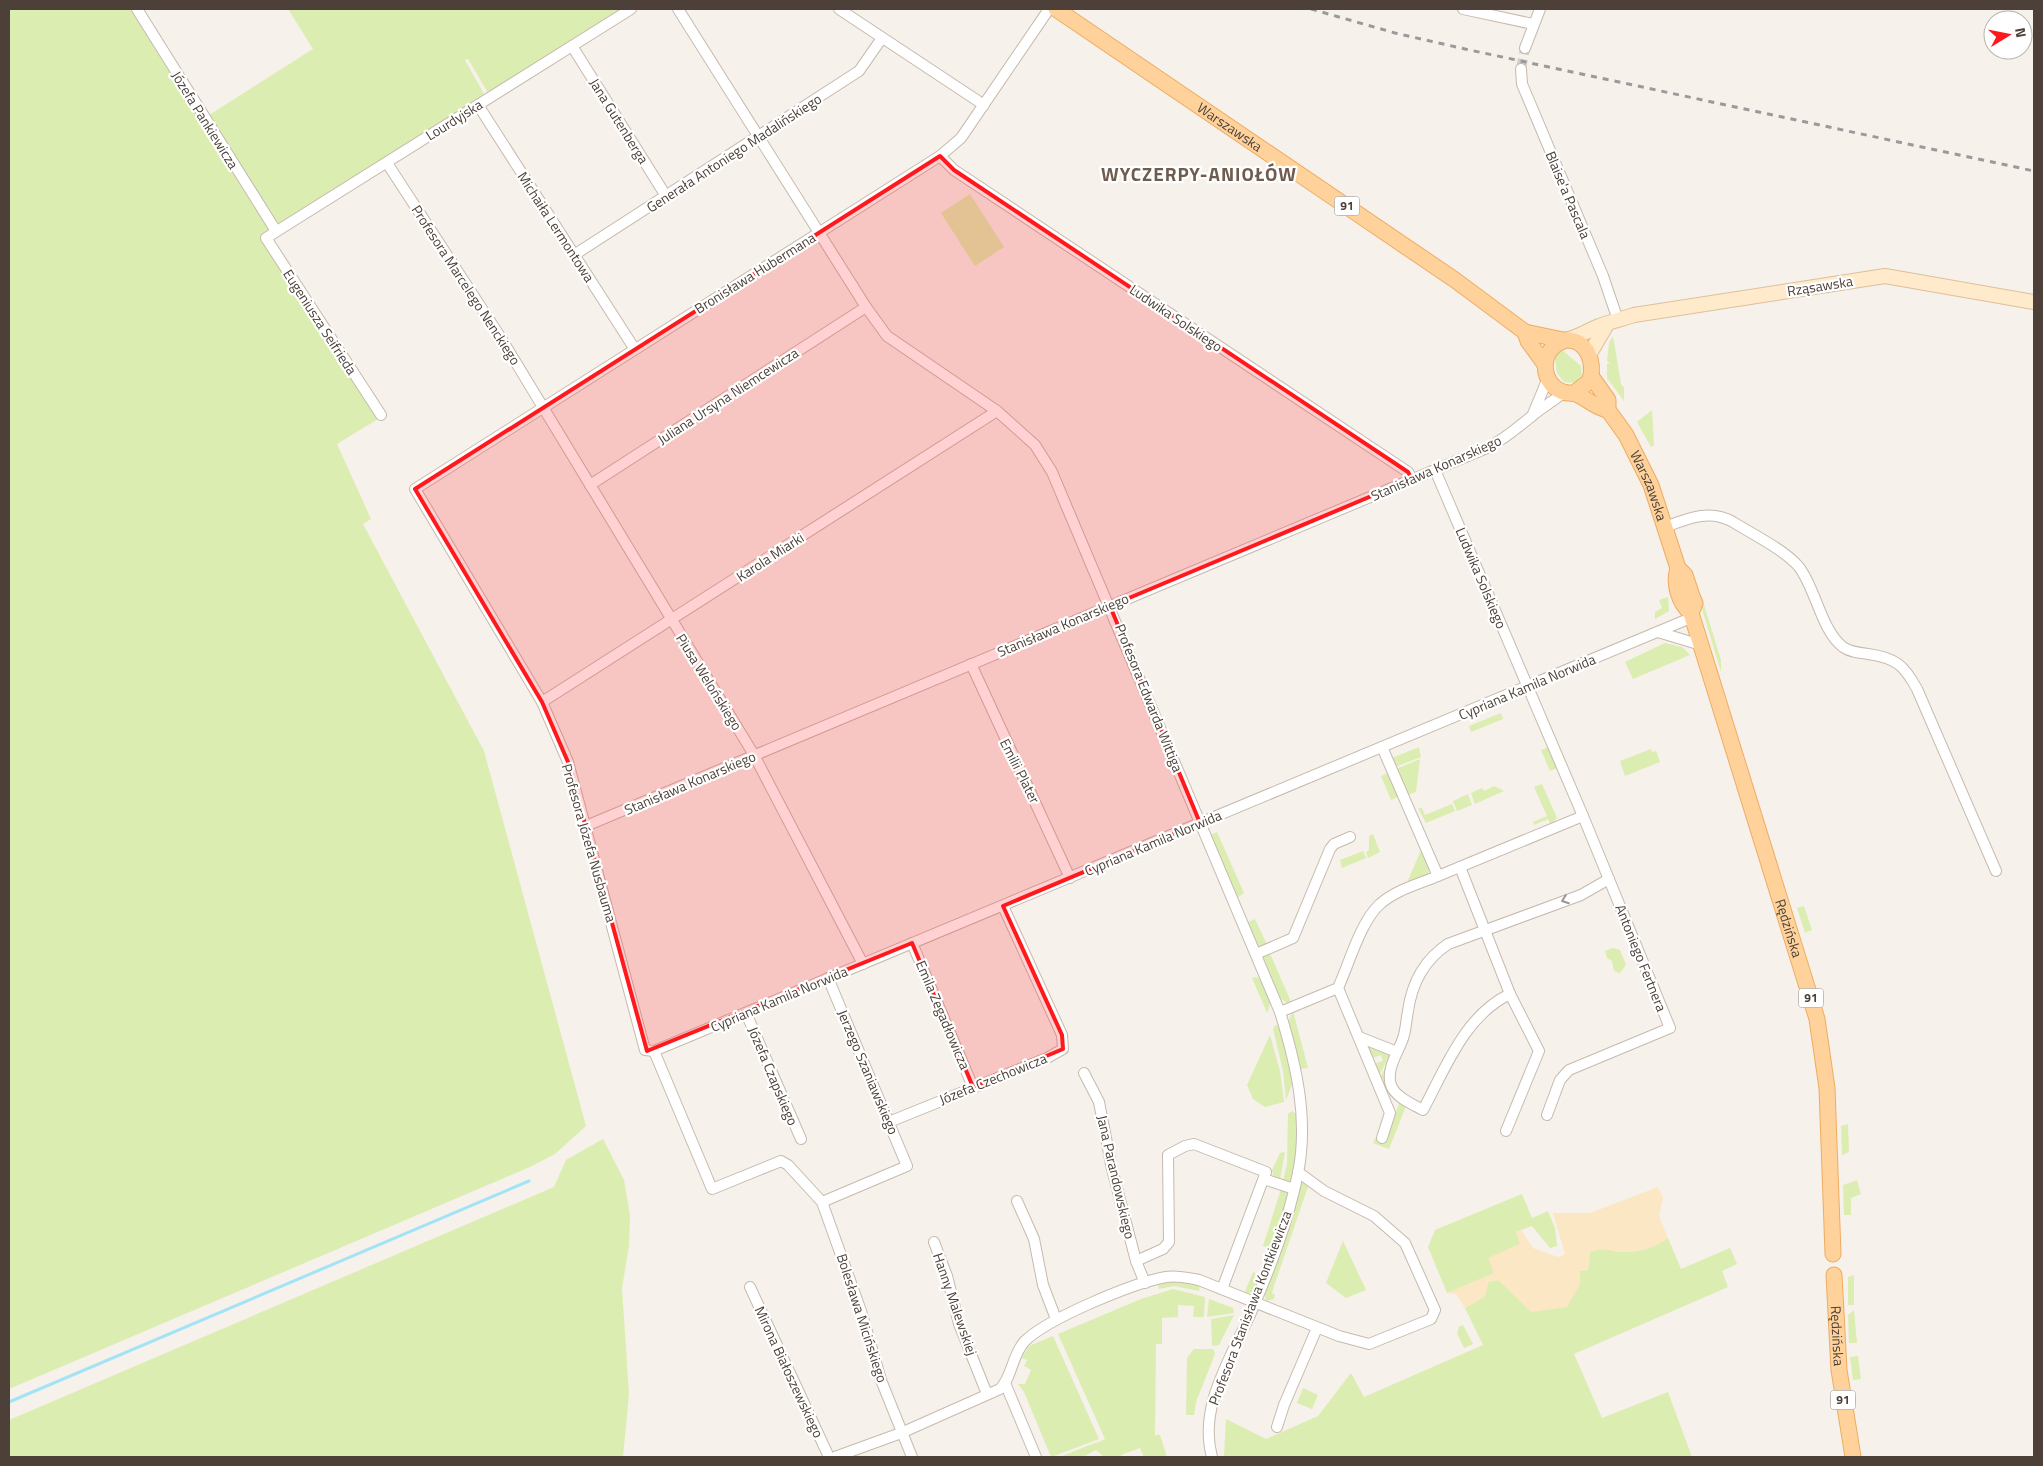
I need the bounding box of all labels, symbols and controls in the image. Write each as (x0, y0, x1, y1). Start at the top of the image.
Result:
north arrow (1983, 10, 2033, 60)
text: N (2010, 26, 2032, 39)
street label: Józefa Pankiewicza (167, 67, 244, 173)
street label: Jana Gutenberga (585, 74, 654, 168)
street label: Generała Antoniego Madalińskiego (642, 88, 825, 217)
street label: Lourdyjska (421, 94, 486, 145)
street label: Warszawska (1193, 97, 1267, 156)
street label: Blaise'a Pascala (1541, 148, 1596, 242)
district label: WYCZERPY-ANIOŁÓW (1101, 159, 1297, 188)
street label: Michaiła Lermontowa (513, 167, 600, 286)
road number: 91 (1334, 197, 1360, 216)
street label: Profesora Marcelego Nenckiego (407, 201, 526, 369)
street label: Bronisława Hubermana (690, 227, 819, 318)
street label: Eugeniusza Seifrieda (278, 265, 362, 379)
street label: Rząsawska (1786, 270, 1854, 301)
street label: Ludwika Solskiego (1126, 279, 1227, 357)
street label: Juliana Ursyna Niemcewicza (653, 342, 802, 449)
street label: Stanisława Konarskiego (1367, 429, 1504, 506)
street label: Warszawska (1625, 447, 1673, 524)
street label: Ludwika Solskiego (1451, 524, 1512, 632)
street label: Karola Miarki (732, 527, 808, 586)
street label: Stanisława Konarskiego (994, 587, 1132, 662)
street label: Profesora Edwarda Wittiga (1110, 621, 1189, 775)
street label: Piusa Welońskiego (671, 629, 748, 734)
street label: Cypriana Kamila Norwida (1455, 648, 1599, 725)
street label: Emilii Plater (995, 735, 1046, 807)
street label: Stanisława Konarskiego (621, 745, 759, 820)
street label: Profesora Józefa Nusbauma (557, 761, 622, 925)
street label: Cypriana Kamila Norwida (1081, 804, 1225, 881)
one-way arrow (1562, 895, 1570, 905)
street label: Rędzińska (1770, 896, 1808, 960)
street label: Antoniego Fertnera (1610, 901, 1673, 1015)
street label: Emila Zegadłowicza (911, 957, 976, 1073)
street label: Cypriana Kamila Norwida (707, 960, 851, 1037)
road number: 91 (1798, 988, 1824, 1008)
street label: Jerzego Szaniawskiego (833, 1006, 904, 1138)
street label: Józefa Czapskiego (743, 1023, 804, 1129)
street label: Józefa Czechowicza (936, 1047, 1050, 1110)
street label: Jana Parandowskiego (1092, 1113, 1141, 1241)
street label: Profesora Stanisława Kontkiewicza (1203, 1207, 1296, 1408)
street label: Hanny Malewskiej (928, 1250, 983, 1358)
street label: Bolesława Micińskiego (832, 1251, 893, 1385)
street label: Mirona Białoszewskiego (750, 1302, 829, 1441)
street label: Rędzińska (1826, 1305, 1850, 1366)
road number: 91 (1830, 1390, 1856, 1410)

